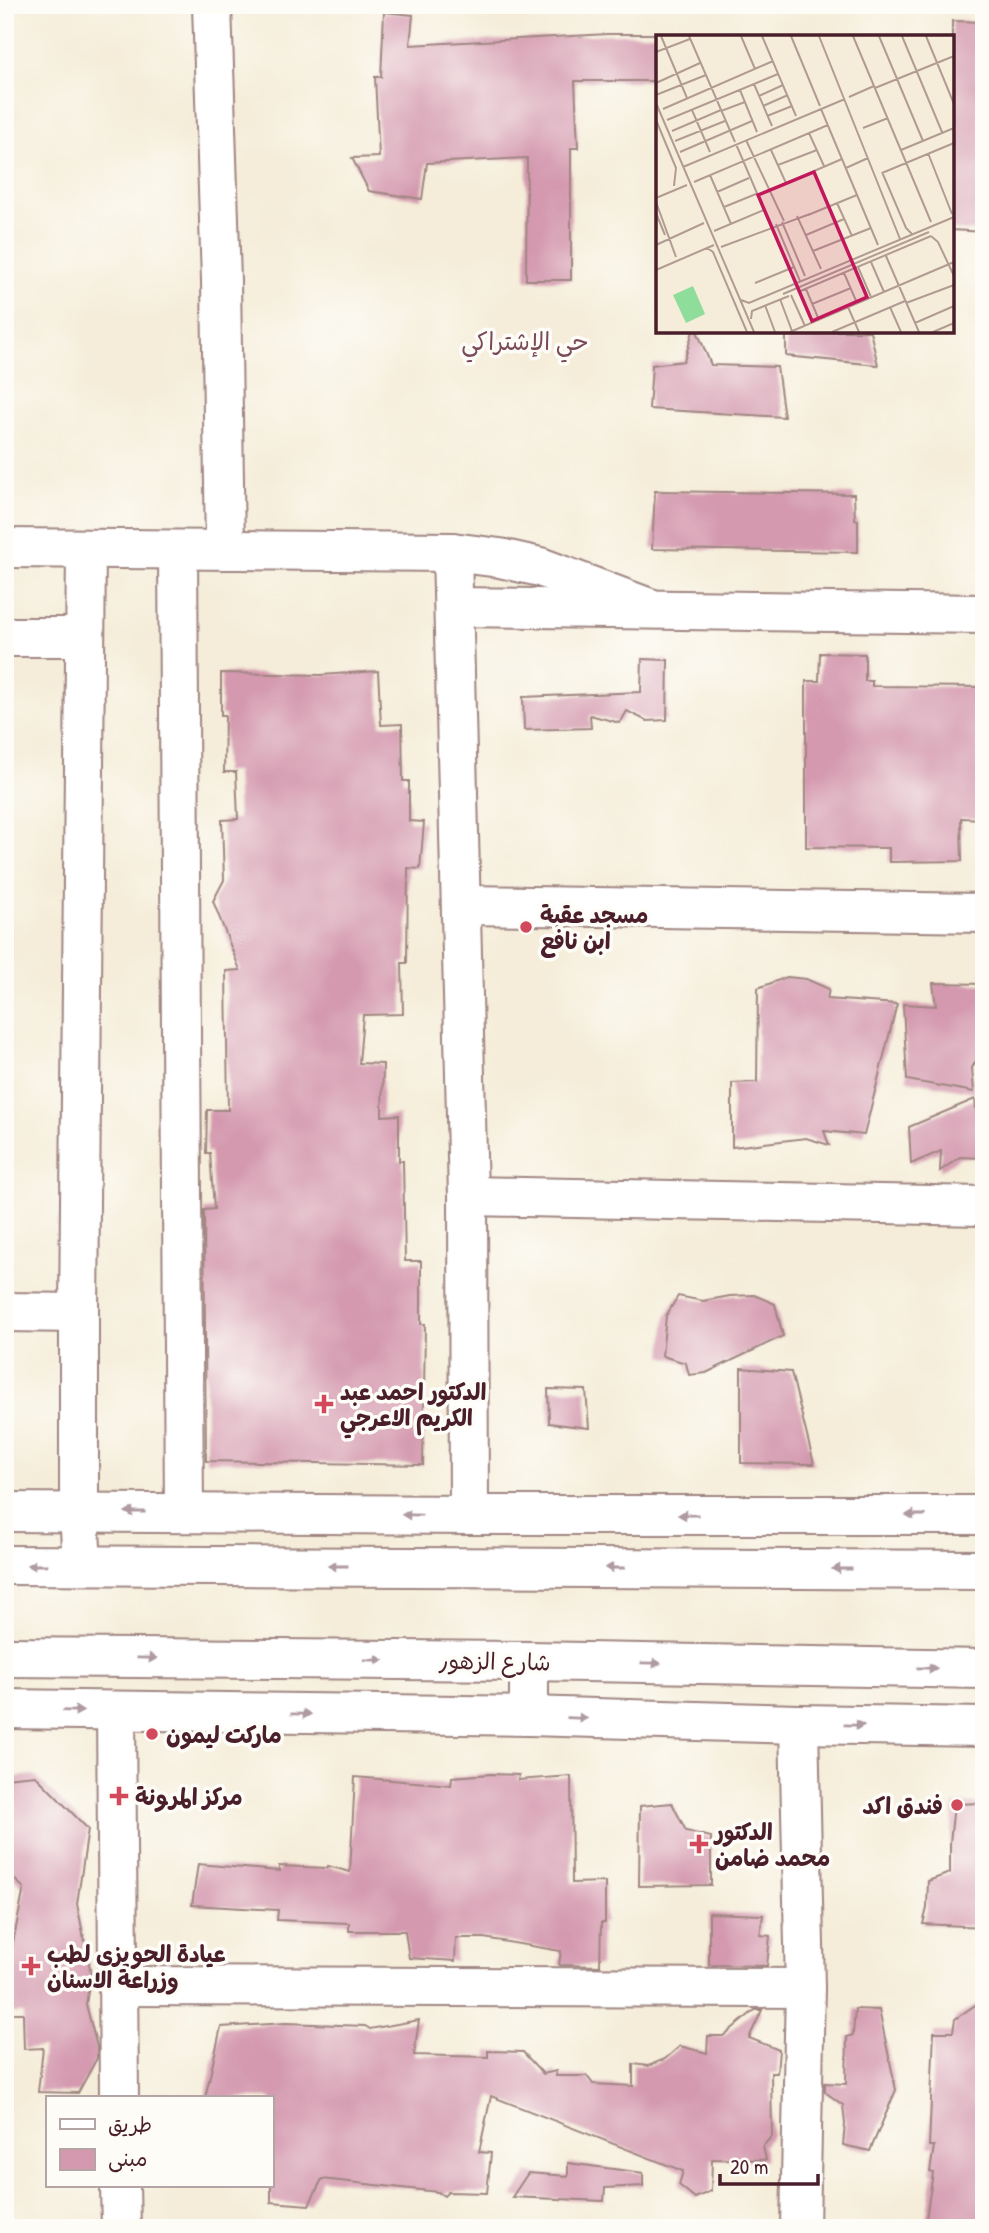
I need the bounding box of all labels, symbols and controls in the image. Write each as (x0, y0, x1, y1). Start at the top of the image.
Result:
inset map (656, 35, 954, 332)
district label: حي الإشتراكي (461, 325, 589, 363)
place label: مسجد عقبة ابن نافع (540, 899, 648, 958)
marker: مسجد عقبة ابن نافع (518, 919, 534, 935)
place label: الدكتور احمد عبد الكريم الاعرجي (340, 1376, 487, 1439)
marker: الدكتور احمد عبد الكريم الاعرجي (314, 1394, 334, 1414)
one-way arrow (124, 1506, 146, 1518)
one-way arrow (400, 1509, 422, 1521)
one-way arrow (677, 1509, 699, 1521)
one-way arrow (904, 1509, 926, 1521)
one-way arrow (26, 1559, 48, 1571)
one-way arrow (327, 1560, 349, 1572)
one-way arrow (603, 1562, 625, 1573)
one-way arrow (831, 1563, 853, 1575)
street label: شارع الزهور (438, 1645, 551, 1678)
one-way arrow (136, 1652, 158, 1664)
one-way arrow (364, 1654, 386, 1666)
one-way arrow (640, 1658, 662, 1669)
one-way arrow (917, 1662, 939, 1674)
one-way arrow (63, 1705, 85, 1717)
one-way arrow (290, 1708, 312, 1720)
one-way arrow (567, 1712, 589, 1723)
place label: ماركت ليمون (166, 1719, 282, 1750)
one-way arrow (843, 1719, 865, 1731)
marker: ماركت ليمون (144, 1726, 160, 1742)
place label: مركز المرونة (135, 1781, 243, 1812)
marker: مركز المرونة (109, 1786, 129, 1806)
place label: فندق اكد (862, 1790, 943, 1821)
marker: فندق اكد (949, 1797, 965, 1813)
place label: الدكتور محمد ضامن (713, 1816, 830, 1873)
marker: الدكتور محمد ضامن (689, 1834, 709, 1854)
place label: عيادة الحويزي لطب وزراعة الاسنان (47, 1938, 225, 1995)
marker: عيادة الحويزي لطب وزراعة الاسنان (21, 1956, 41, 1976)
legend (46, 2096, 273, 2188)
text: طريق (108, 2110, 152, 2139)
scale bar (720, 2142, 818, 2186)
text: مبنى (108, 2144, 147, 2173)
text: 20 m (730, 2152, 768, 2181)

